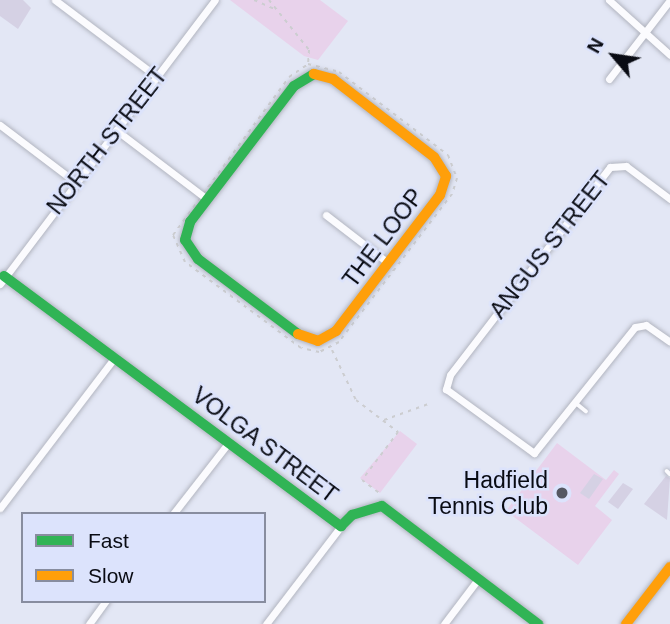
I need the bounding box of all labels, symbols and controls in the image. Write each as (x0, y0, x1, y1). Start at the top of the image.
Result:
north arrow (579, 21, 649, 91)
text: N (583, 34, 608, 57)
street label: NORTH STREET (41, 62, 173, 220)
street label: ANGUS STREET (484, 166, 616, 324)
street label: THE LOOP (337, 183, 429, 293)
street label: VOLGA STREET (186, 381, 344, 509)
place label: Hadfield Tennis Club (428, 466, 548, 520)
marker: Hadfield Tennis Club (554, 485, 570, 501)
legend (21, 512, 266, 603)
text: Fast (88, 529, 129, 552)
text: Slow (88, 564, 134, 587)

